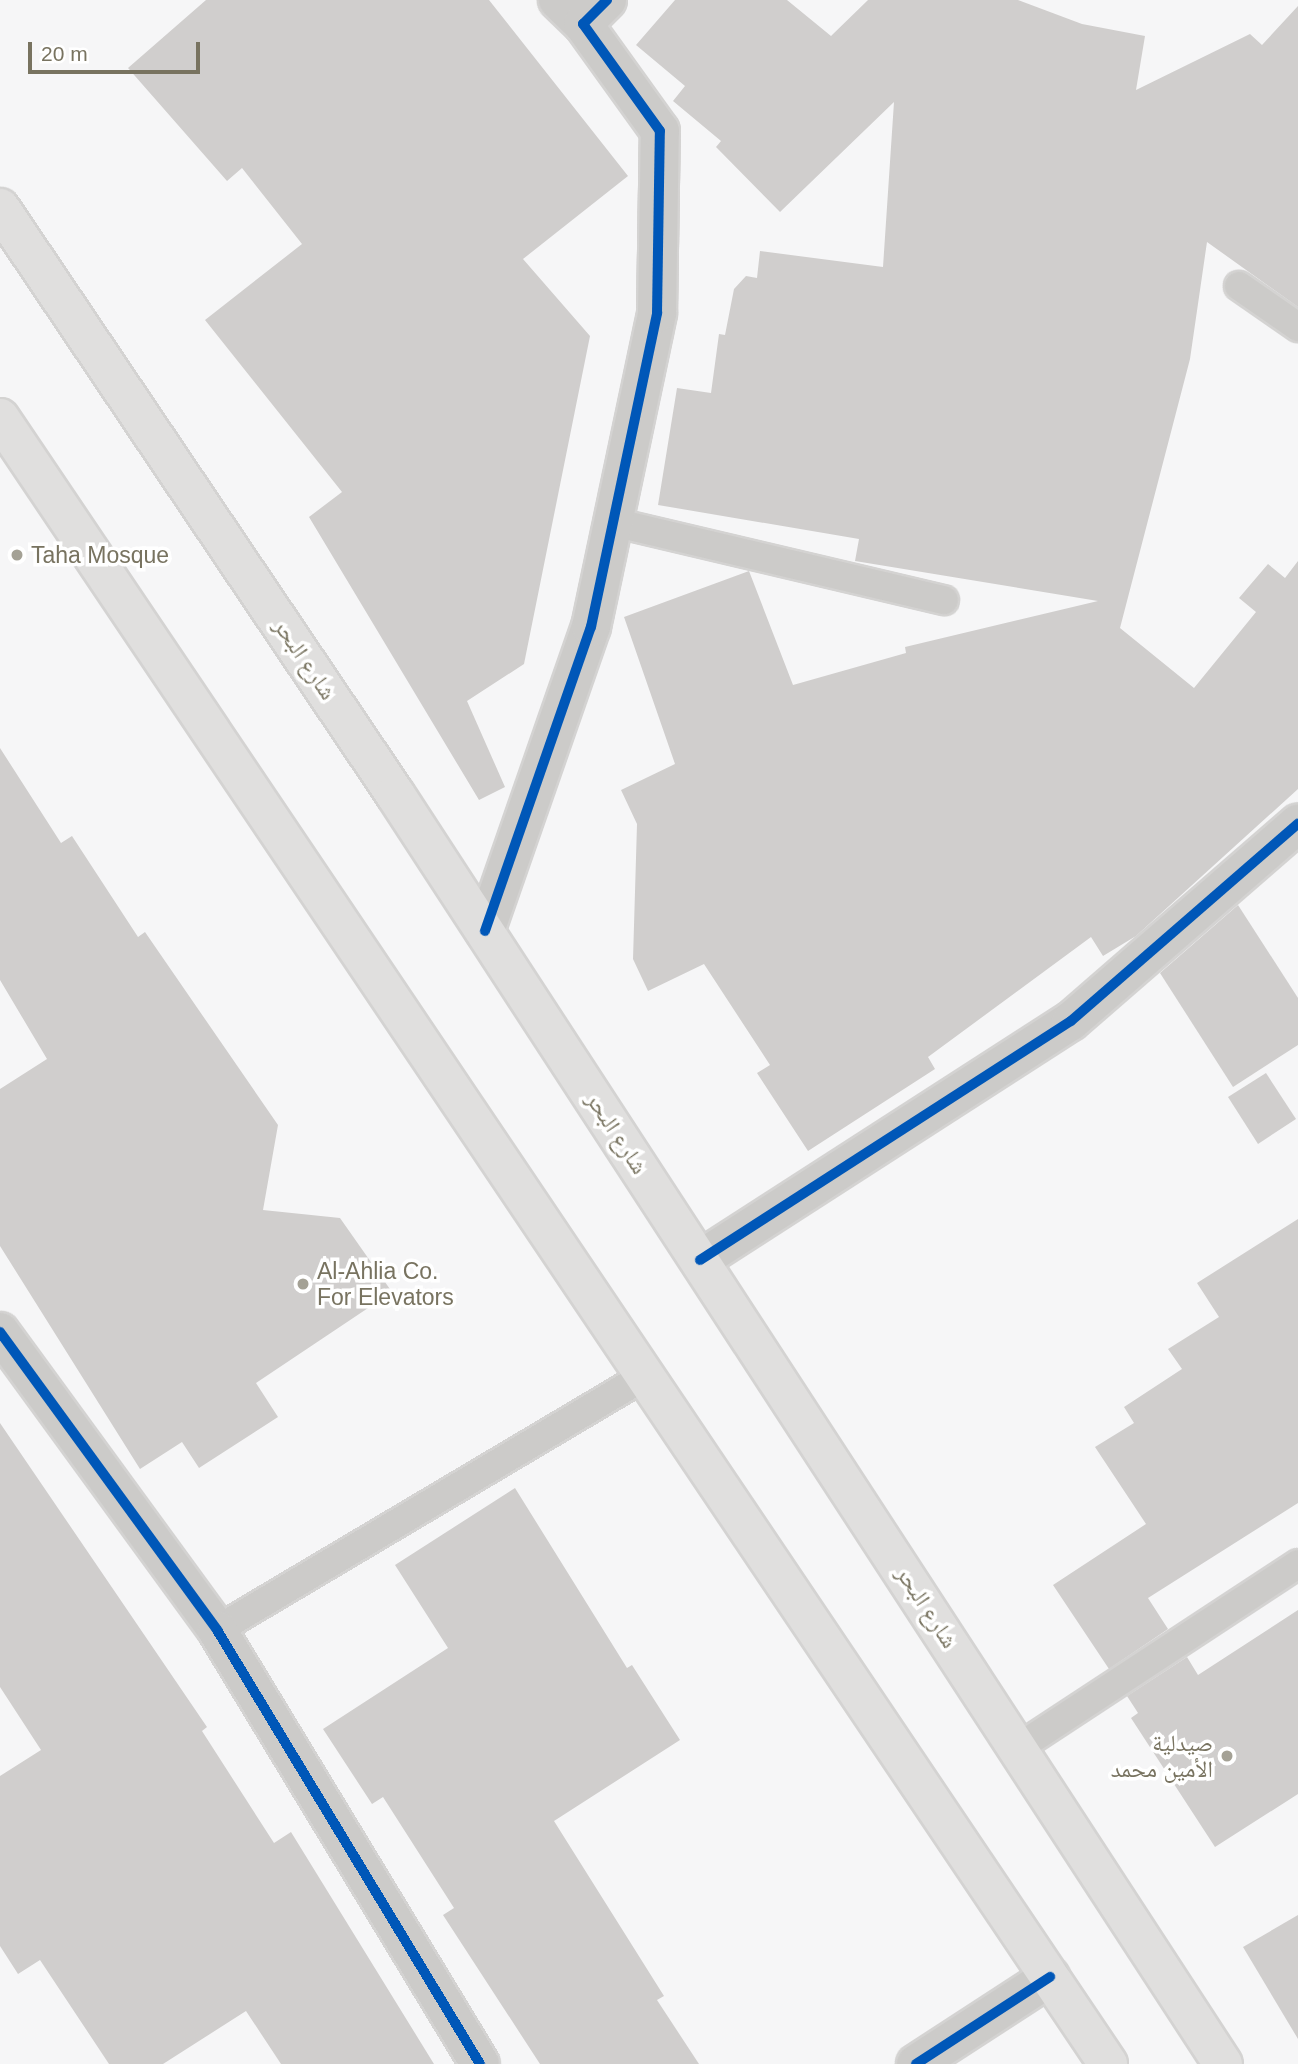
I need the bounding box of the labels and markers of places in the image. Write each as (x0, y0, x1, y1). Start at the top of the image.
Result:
place label: Taha Mosque (31, 541, 169, 569)
marker: Taha Mosque (9, 547, 25, 563)
place label: Al-Ahlia Co. For Elevators (317, 1257, 454, 1311)
marker: Al-Ahlia Co. For Elevators (295, 1276, 311, 1292)
place label: صيدلية الأمين محمد (1111, 1729, 1213, 1783)
marker: صيدلية الأمين محمد (1219, 1748, 1235, 1764)

